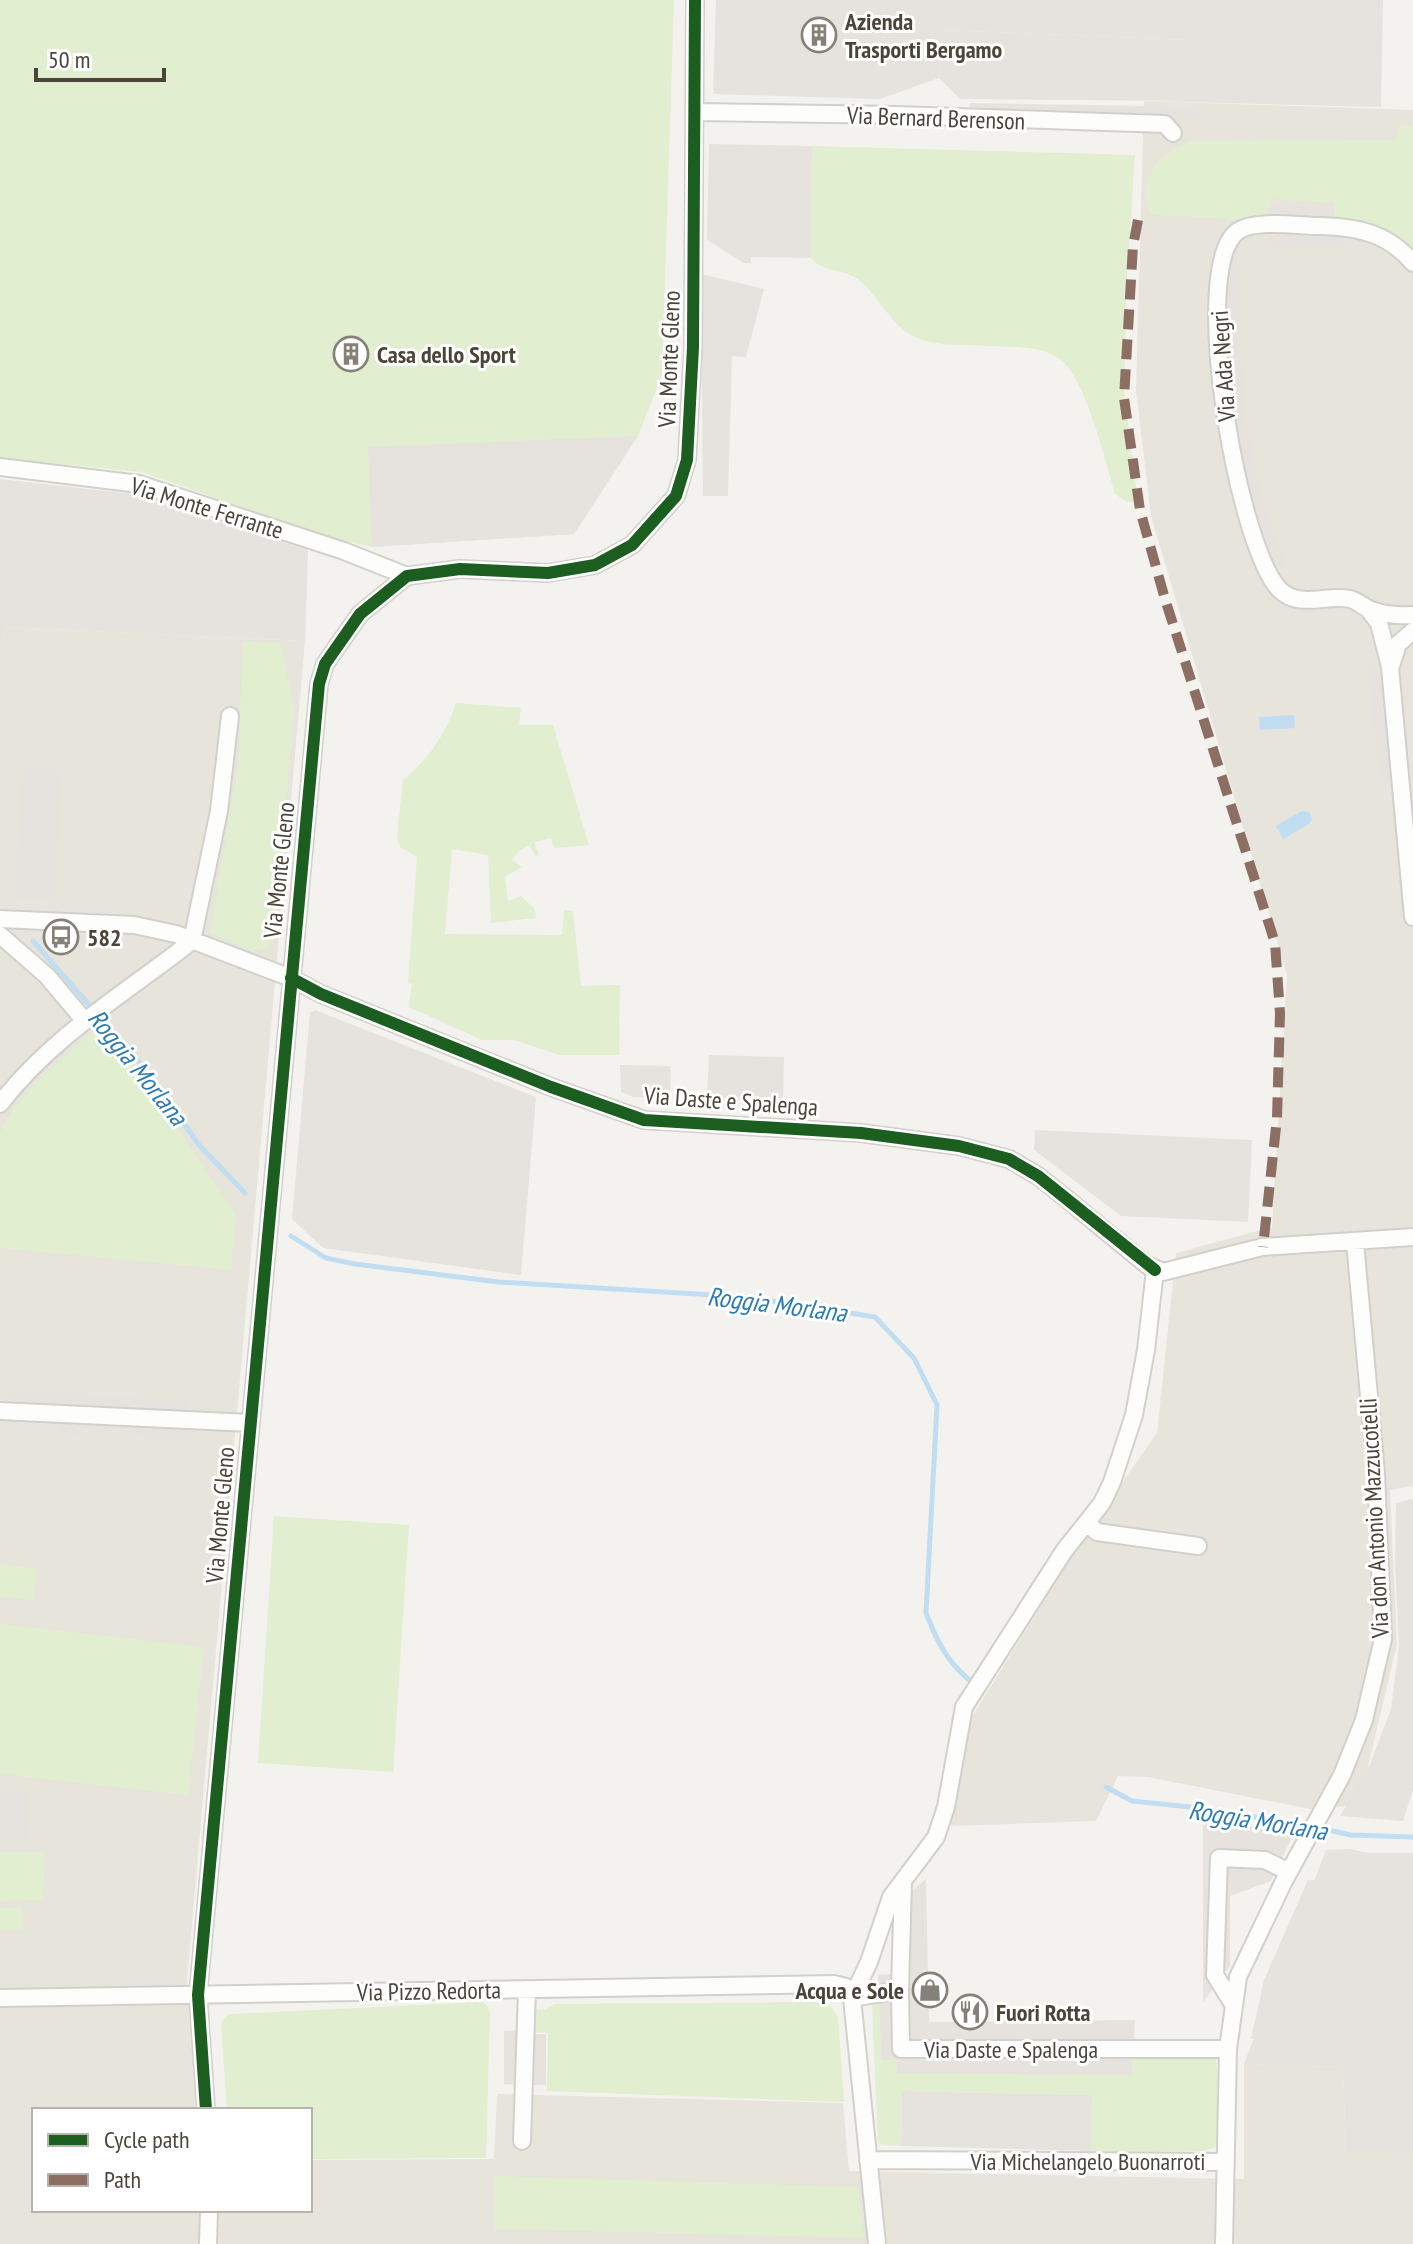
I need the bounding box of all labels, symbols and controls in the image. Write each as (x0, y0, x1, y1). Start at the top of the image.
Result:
place label: Azienda Trasporti Bergamo (844, 6, 1003, 65)
building icon: Azienda Trasporti Bergamo (800, 16, 838, 54)
scale bar (36, 32, 164, 82)
text: 50 m (48, 44, 90, 75)
street label: Via Bernard Berenson (845, 99, 1026, 137)
street label: Via Monte Gleno (651, 290, 687, 429)
street label: Via Ada Negri (1204, 309, 1242, 424)
building icon: Casa dello Sport (332, 335, 370, 373)
place label: Casa dello Sport (377, 339, 516, 370)
street label: Via Monte Ferrante (126, 470, 287, 546)
street label: Via Monte Gleno (256, 800, 302, 941)
bus stop icon: 582 (42, 918, 80, 956)
place label: 582 (87, 922, 121, 953)
water label: Roggia Morlana (81, 1002, 196, 1133)
street label: Via Daste e Spalenga (642, 1079, 819, 1123)
water label: Roggia Morlana (706, 1279, 850, 1329)
street label: Via don Antonio Mazzucotelli (1352, 1397, 1396, 1640)
street label: Via Monte Gleno (199, 1445, 241, 1586)
water label: Roggia Morlana (1186, 1793, 1331, 1847)
shop icon: Acqua e Sole (911, 1971, 949, 2009)
street label: Via Pizzo Redorta (356, 1974, 501, 2008)
place label: Acqua e Sole (795, 1975, 904, 2006)
restaurant icon: Fuori Rotta (951, 1993, 989, 2031)
place label: Fuori Rotta (996, 1997, 1090, 2028)
street label: Via Daste e Spalenga (923, 2034, 1098, 2065)
legend (32, 2108, 312, 2212)
text: Cycle path (104, 2124, 190, 2155)
street label: Via Michelangelo Buonarroti (969, 2146, 1206, 2177)
text: Path (104, 2164, 141, 2195)

